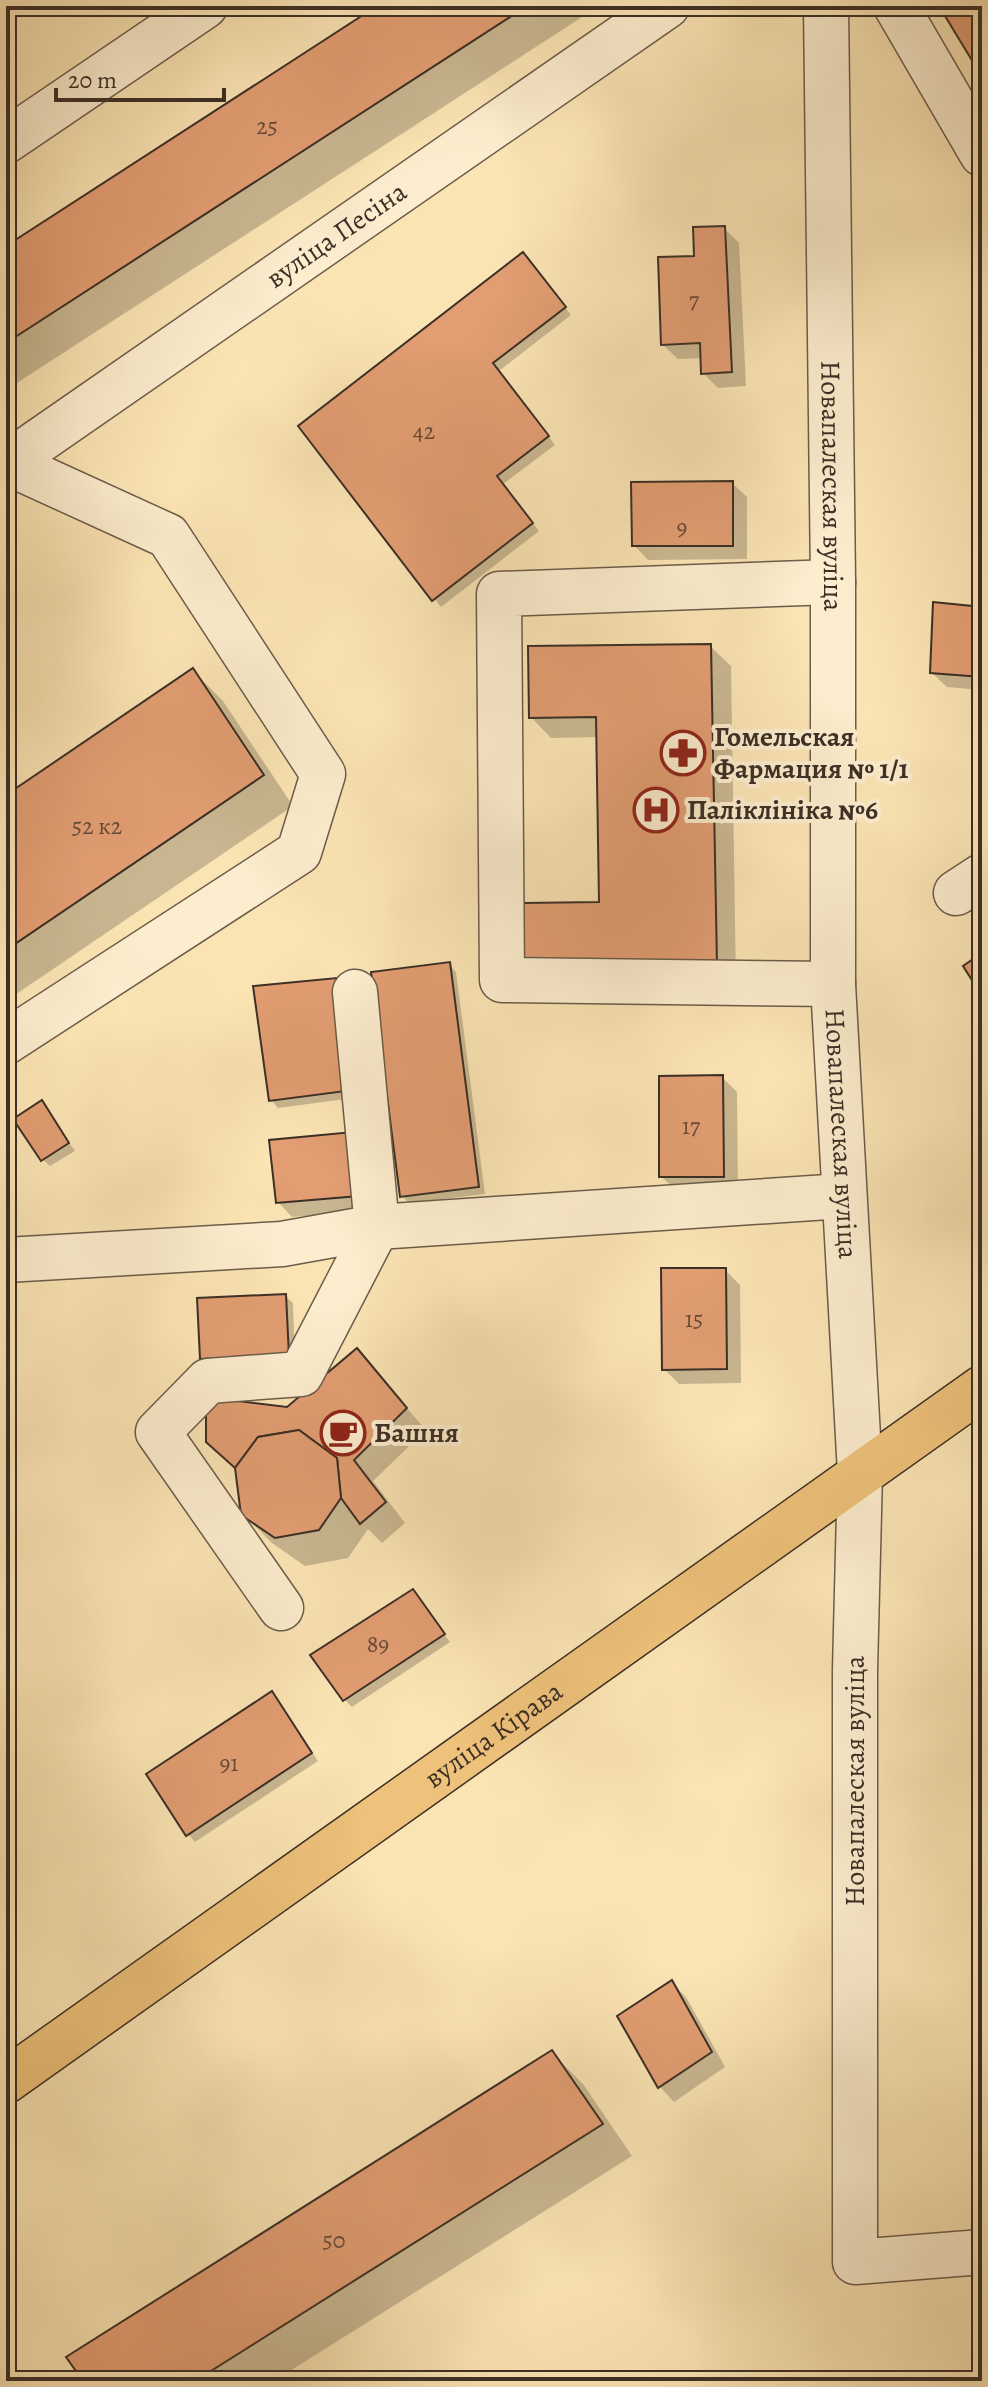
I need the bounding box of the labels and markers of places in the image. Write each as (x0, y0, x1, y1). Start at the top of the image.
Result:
place label: Гомельская Фармация № 1/1 (714, 718, 908, 788)
pharmacy icon: Гомельская Фармация № 1/1 (659, 729, 707, 777)
hospital icon: Паліклініка №6 (632, 786, 680, 834)
place label: Паліклініка №6 (687, 791, 878, 829)
cafe icon: Башня (319, 1409, 367, 1457)
place label: Башня (374, 1414, 459, 1452)

